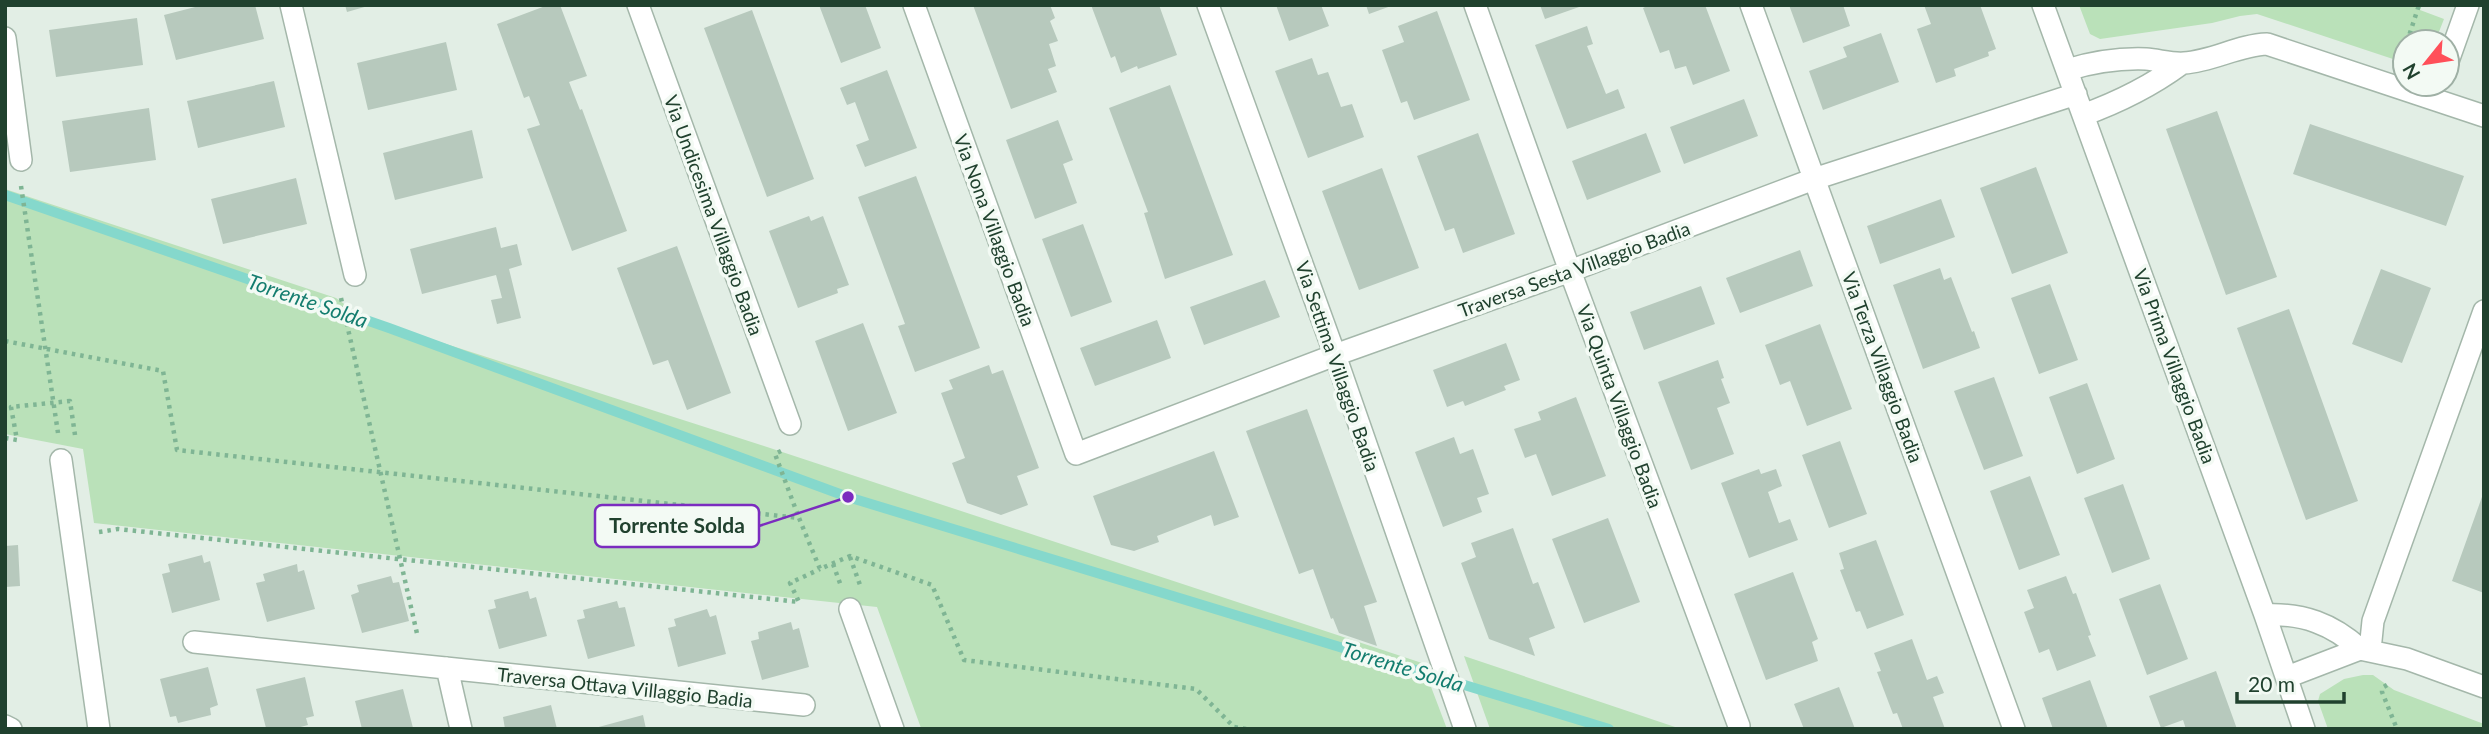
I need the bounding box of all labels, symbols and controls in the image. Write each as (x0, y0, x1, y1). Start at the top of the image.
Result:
north arrow (2391, 28, 2461, 98)
text: N (2397, 60, 2424, 84)
street label: Via Undicesima Villaggio Badia (660, 92, 768, 338)
street label: Via Nona Villaggio Badia (949, 131, 1041, 329)
street label: Traversa Sesta Villaggio Badia (1455, 216, 1693, 322)
street label: Via Settima Villaggio Badia (1291, 258, 1385, 474)
street label: Via Prima Villaggio Badia (2129, 265, 2221, 467)
water label: Torrente Solda (245, 268, 371, 332)
street label: Via Terza Villaggio Badia (1838, 269, 1928, 465)
street label: Via Quinta Villaggio Badia (1572, 301, 1668, 511)
callout: Torrente Solda (595, 505, 759, 547)
text: Torrente Solda (609, 512, 745, 537)
water label: Torrente Solda (1339, 636, 1467, 696)
scale bar (2237, 660, 2344, 704)
street label: Traversa Ottava Villaggio Badia (496, 662, 754, 712)
text: 20 m (2248, 671, 2295, 696)

